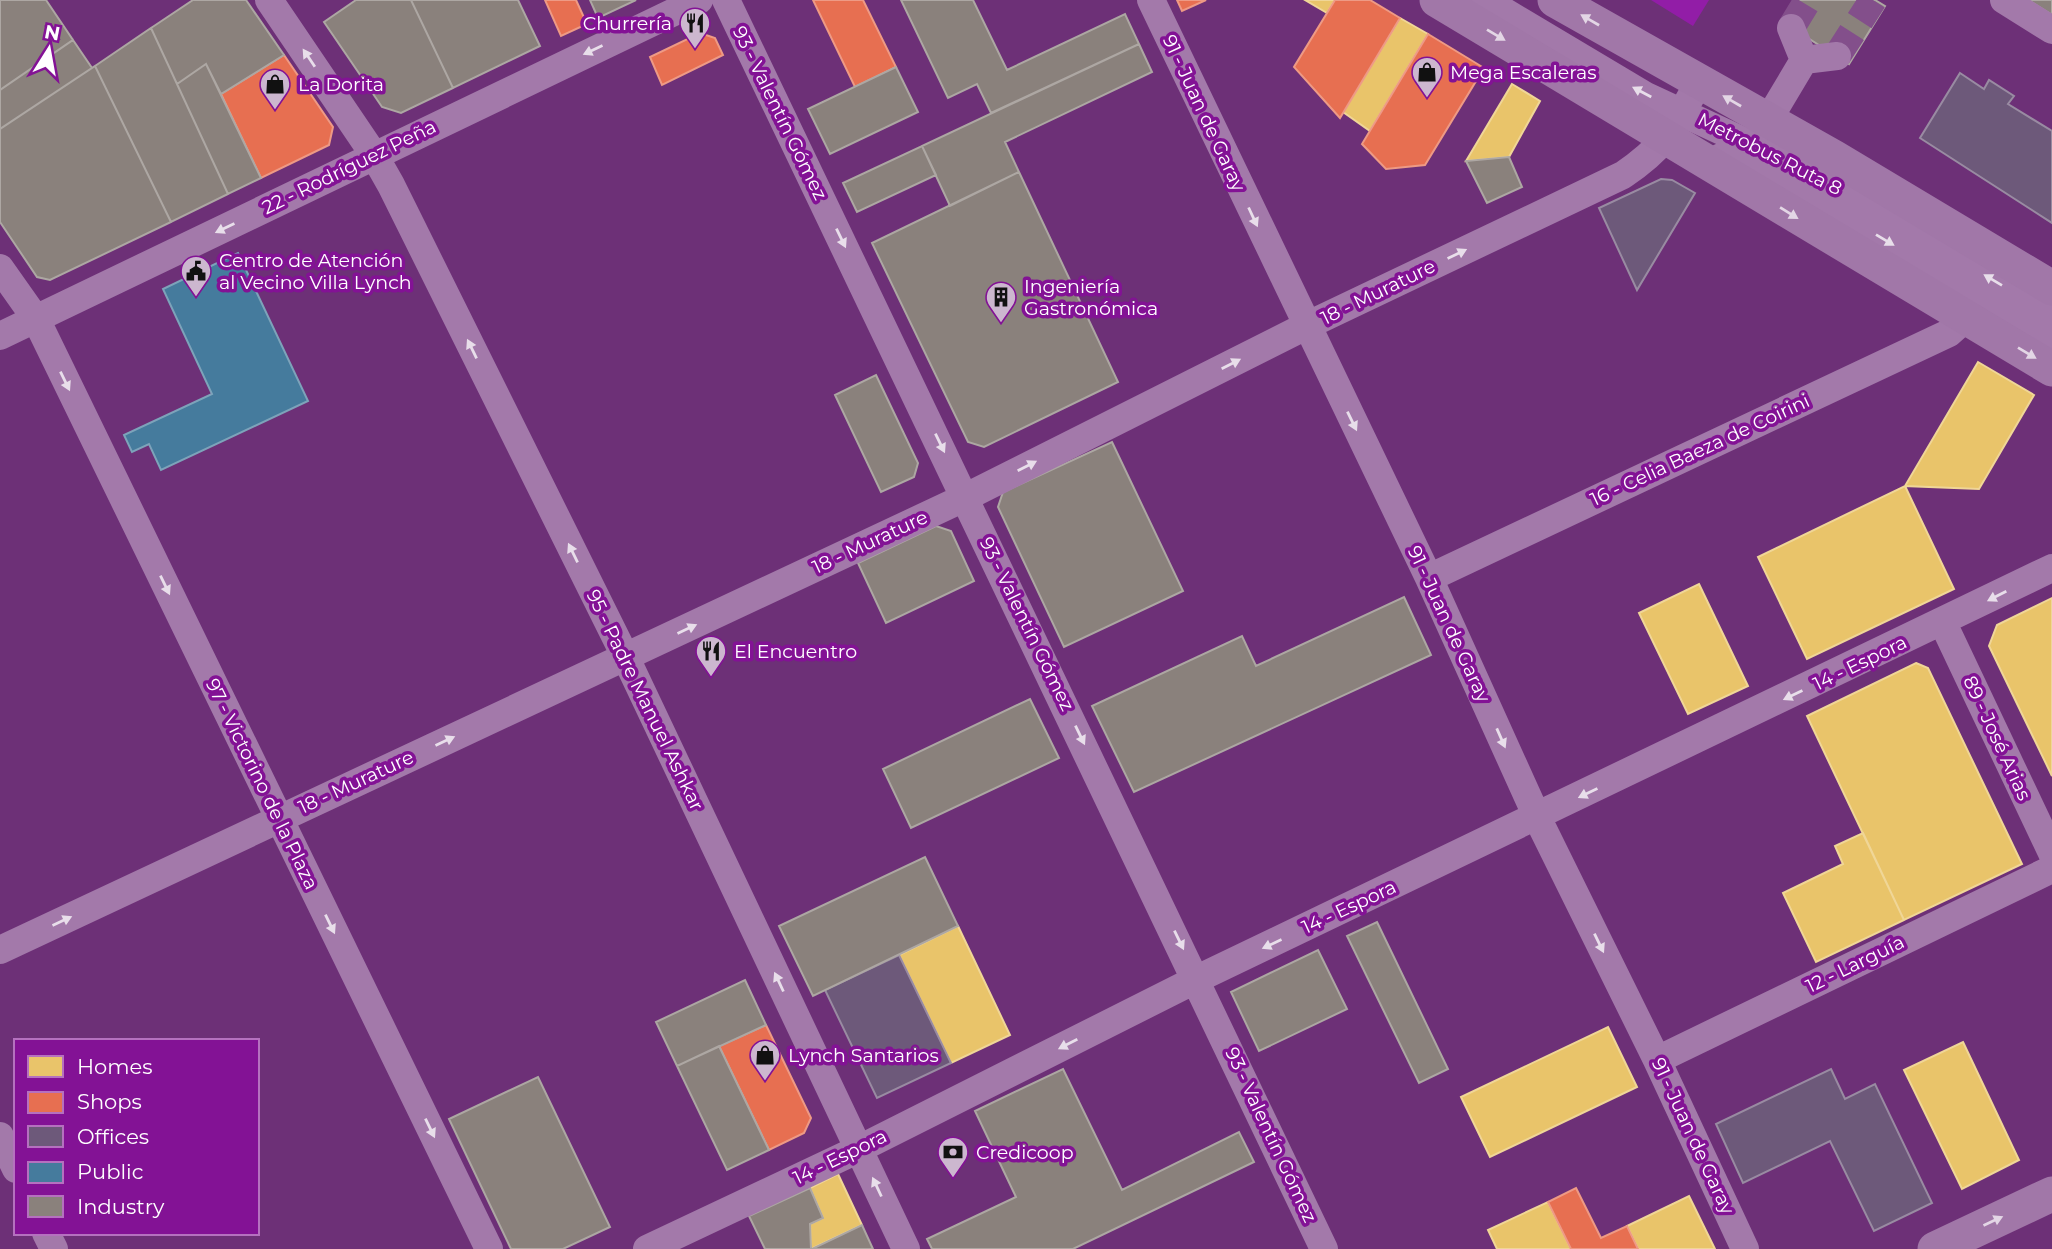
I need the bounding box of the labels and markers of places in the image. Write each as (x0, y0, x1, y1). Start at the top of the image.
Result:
restaurant icon: Churrería (678, 6, 712, 50)
place label: Churrería (583, 12, 672, 35)
shop icon: Mega Escaleras (1410, 55, 1444, 99)
place label: Mega Escaleras (1450, 61, 1596, 84)
shop icon: La Dorita (258, 67, 292, 111)
place label: La Dorita (298, 73, 384, 96)
place label: Centro de Atención al Vecino Villa Lynch (219, 249, 412, 294)
public building icon: Centro de Atención al Vecino Villa Lynch (179, 254, 213, 298)
place label: Ingeniería Gastronómica (1024, 275, 1158, 320)
building icon: Ingeniería Gastronómica (984, 280, 1018, 324)
restaurant icon: El Encuentro (694, 634, 728, 678)
place label: El Encuentro (734, 640, 857, 663)
shop icon: Lynch Santarios (748, 1038, 782, 1082)
place label: Lynch Santarios (788, 1044, 939, 1067)
bank icon: Credicoop (936, 1135, 970, 1179)
place label: Credicoop (976, 1141, 1074, 1164)

